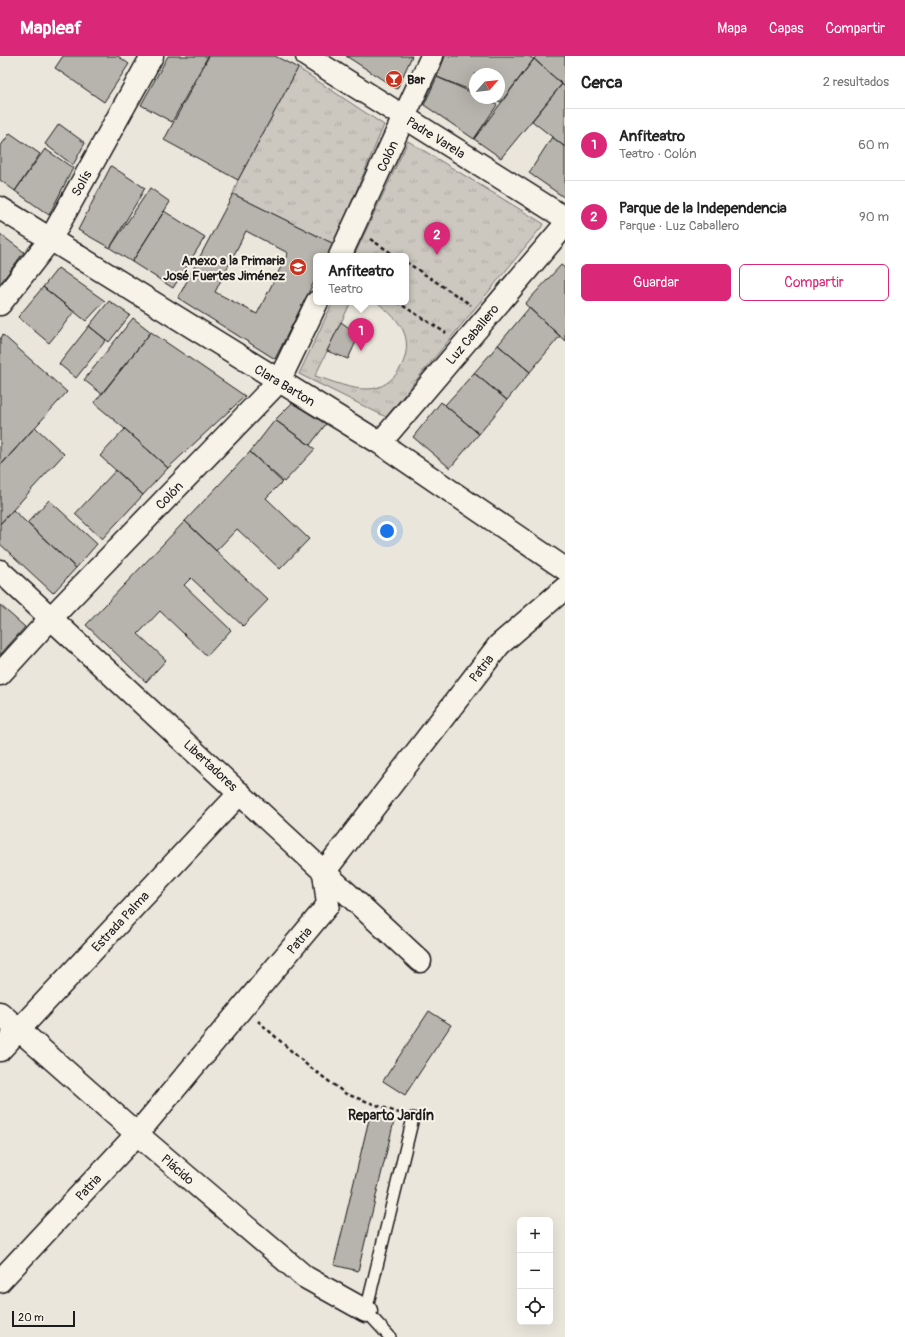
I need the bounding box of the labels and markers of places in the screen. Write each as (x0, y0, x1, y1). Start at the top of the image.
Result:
bar icon: Bar (384, 69, 404, 89)
place label: Bar (407, 72, 425, 88)
pin: 2 (424, 222, 450, 255)
place label: Anexo a la Primaria José Fuertes Jiménez (163, 253, 285, 284)
school or university icon: Anexo a la Primaria José Fuertes Jiménez (288, 257, 308, 277)
pin: 1 (348, 318, 374, 351)

